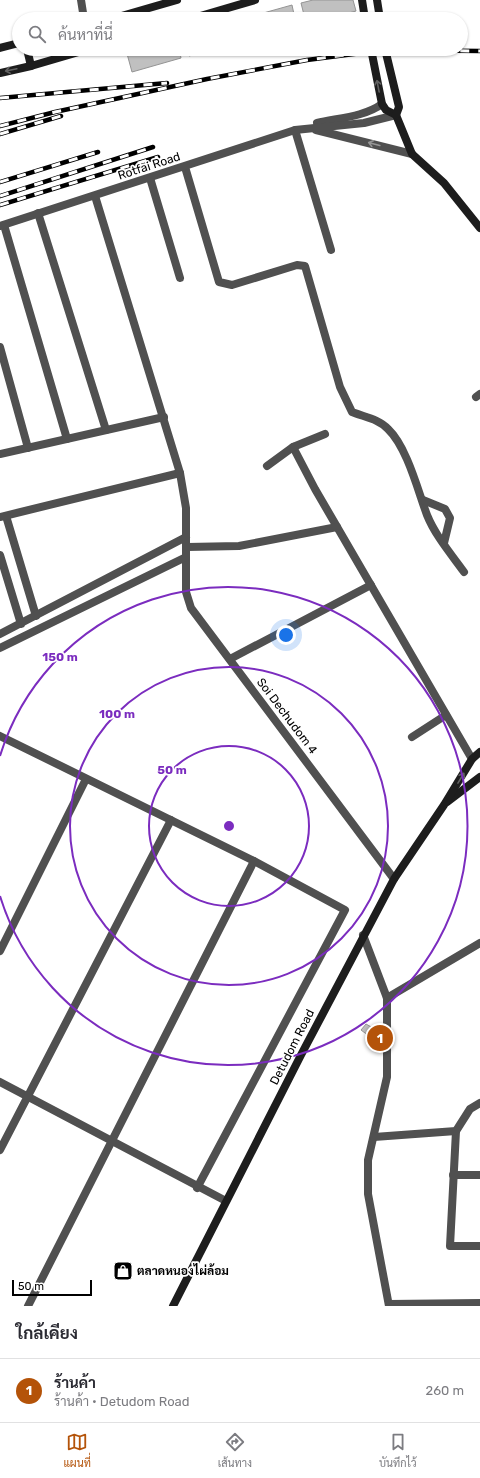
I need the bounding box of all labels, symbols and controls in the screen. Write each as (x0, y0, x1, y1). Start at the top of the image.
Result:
search box (12, 12, 468, 56)
icon: search (26, 23, 48, 45)
text: ค้นหาที่นี่ (58, 26, 113, 44)
one-way arrow (5, 67, 18, 75)
one-way arrow (374, 79, 382, 92)
one-way arrow (368, 140, 381, 147)
street label: Rotfai Road (116, 149, 182, 183)
your location (276, 625, 296, 645)
text: 150 m (42, 650, 78, 664)
street label: Soi Dechudom 4 (254, 675, 320, 757)
text: 100 m (99, 707, 135, 721)
text: 50 m (157, 763, 187, 777)
one-way arrow (457, 772, 465, 784)
centre of rings (222, 819, 236, 833)
street label: Detudom Road (267, 1007, 317, 1087)
pin: 1 (367, 1023, 393, 1053)
shop icon: ตลาดหนองไผ่ล้อม (112, 1260, 134, 1282)
place label: ตลาดหนองไผ่ล้อม (137, 1263, 229, 1278)
scale bar (12, 1278, 92, 1297)
text: 50 m (18, 1280, 44, 1293)
text: ใกล้เคียง (16, 1323, 78, 1343)
text: ร้านค้า (54, 1374, 96, 1392)
text: 1 (26, 1383, 32, 1398)
text: 260 m (426, 1383, 464, 1398)
text: ร้านค้า · Detudom Road (54, 1394, 190, 1409)
tab: แผนที่ (63, 1431, 91, 1470)
tab: เส้นทาง (218, 1431, 252, 1470)
tab: บันทึกไว้ (379, 1431, 417, 1470)

